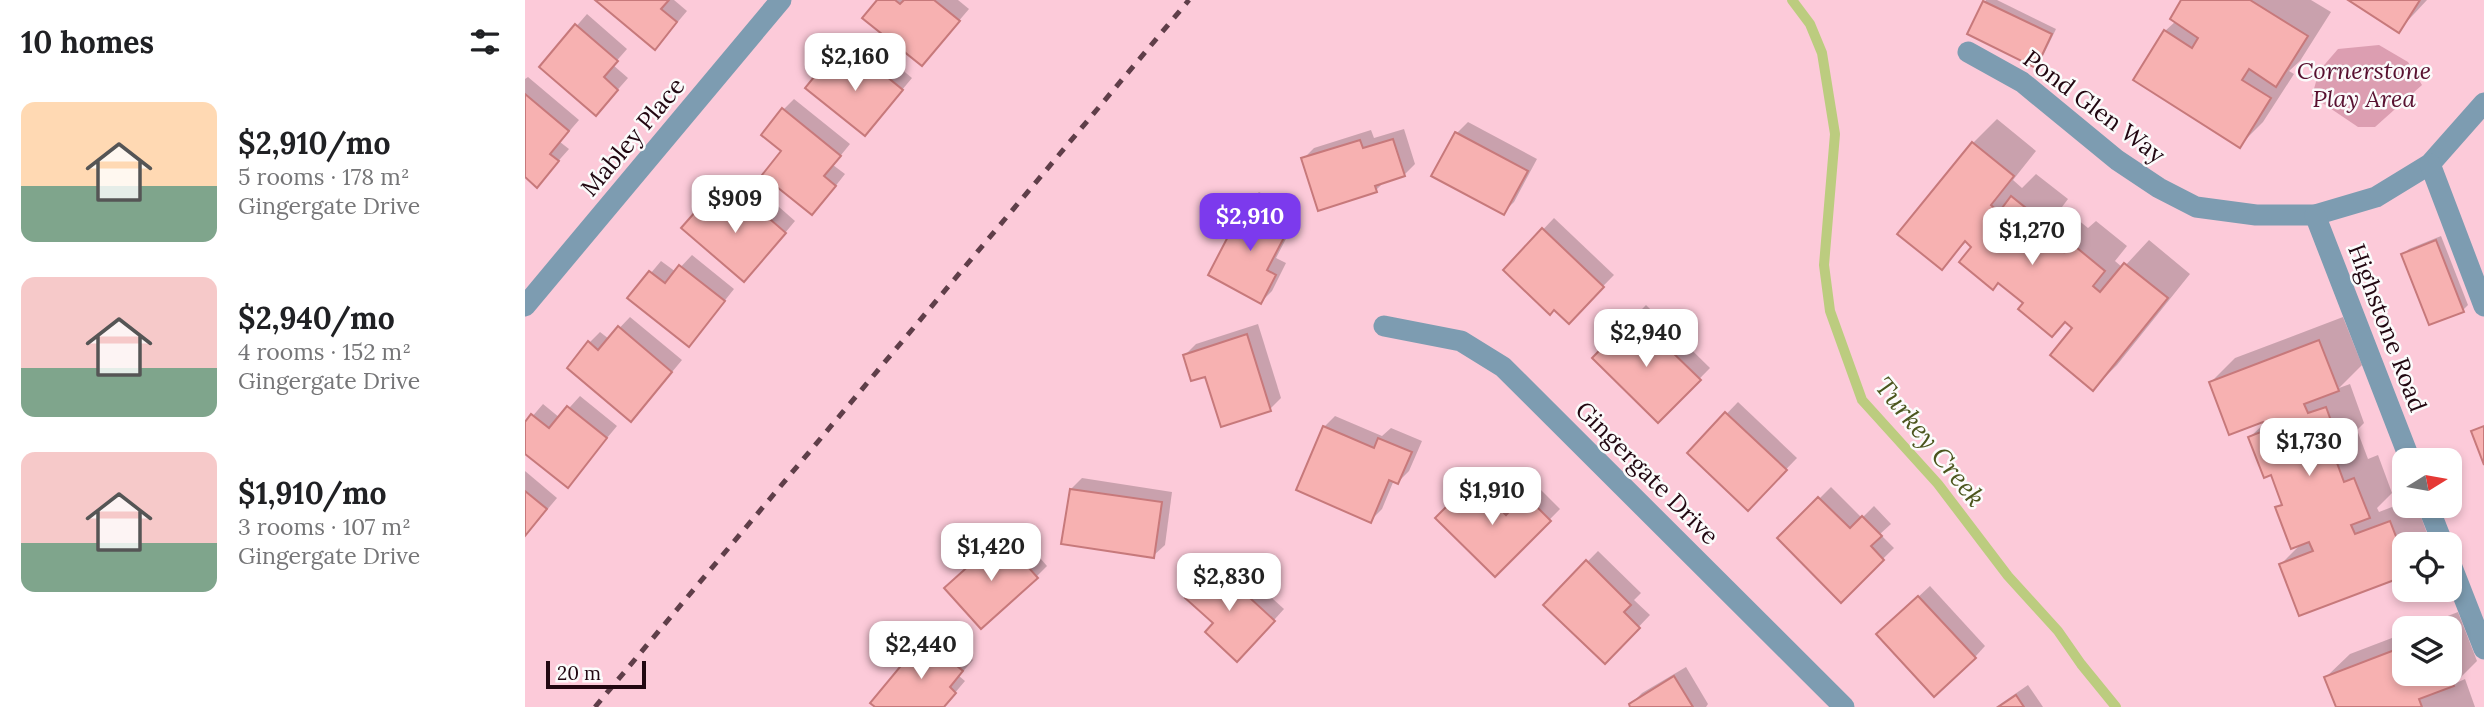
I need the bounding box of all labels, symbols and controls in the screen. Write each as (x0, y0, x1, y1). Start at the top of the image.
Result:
text: 10 homes (21, 23, 154, 61)
icon: filters (466, 23, 504, 61)
pin: $2,160 (798, 34, 912, 93)
text: $2,160 (821, 41, 889, 70)
street label: Pond Glen Way (2017, 43, 2172, 170)
park label: Cornerstone Play Area (2297, 55, 2431, 114)
street label: Mabley Place (574, 71, 691, 202)
text: $2,910/mo (238, 124, 390, 162)
icon: home (77, 130, 161, 214)
text: 5 rooms · 178 m² (238, 162, 410, 191)
pin: $909 (694, 176, 776, 235)
text: $909 (708, 183, 762, 212)
text: Gingergate Drive (238, 191, 420, 220)
pin: $2,910 (1193, 194, 1307, 253)
text: $2,910 (1216, 201, 1284, 230)
pin: $1,270 (1975, 208, 2089, 267)
text: $1,270 (1999, 215, 2065, 244)
street label: Highstone Road (2341, 239, 2434, 416)
text: $2,940/mo (238, 299, 395, 337)
icon: home (77, 305, 161, 389)
pin: $2,940 (1589, 310, 1703, 369)
text: $2,940 (1610, 317, 1682, 346)
text: 4 rooms · 152 m² (238, 337, 411, 366)
text: Gingergate Drive (238, 366, 420, 395)
water label: Turkey Creek (1868, 370, 1993, 513)
street label: Gingergate Drive (1569, 394, 1726, 551)
pin: $1,730 (2252, 419, 2366, 478)
text: $1,730 (2276, 426, 2342, 455)
north arrow (2392, 448, 2462, 518)
map controls (2392, 448, 2462, 686)
pin: $1,910 (1435, 468, 1549, 527)
text: $1,910/mo (238, 474, 387, 512)
text: $1,910 (1459, 475, 1525, 504)
icon: home (77, 480, 161, 564)
text: 3 rooms · 107 m² (238, 512, 411, 541)
pin: $1,420 (934, 524, 1048, 583)
text: $1,420 (957, 531, 1025, 560)
button: locate (2392, 532, 2462, 602)
text: Gingergate Drive (238, 541, 420, 570)
pin: $2,830 (1172, 554, 1286, 613)
text: $2,830 (1193, 561, 1265, 590)
button: layers (2392, 616, 2462, 686)
pin: $2,440 (864, 622, 978, 681)
text: $2,440 (885, 629, 957, 658)
scale bar (546, 658, 646, 690)
text: 20 m (557, 661, 601, 685)

